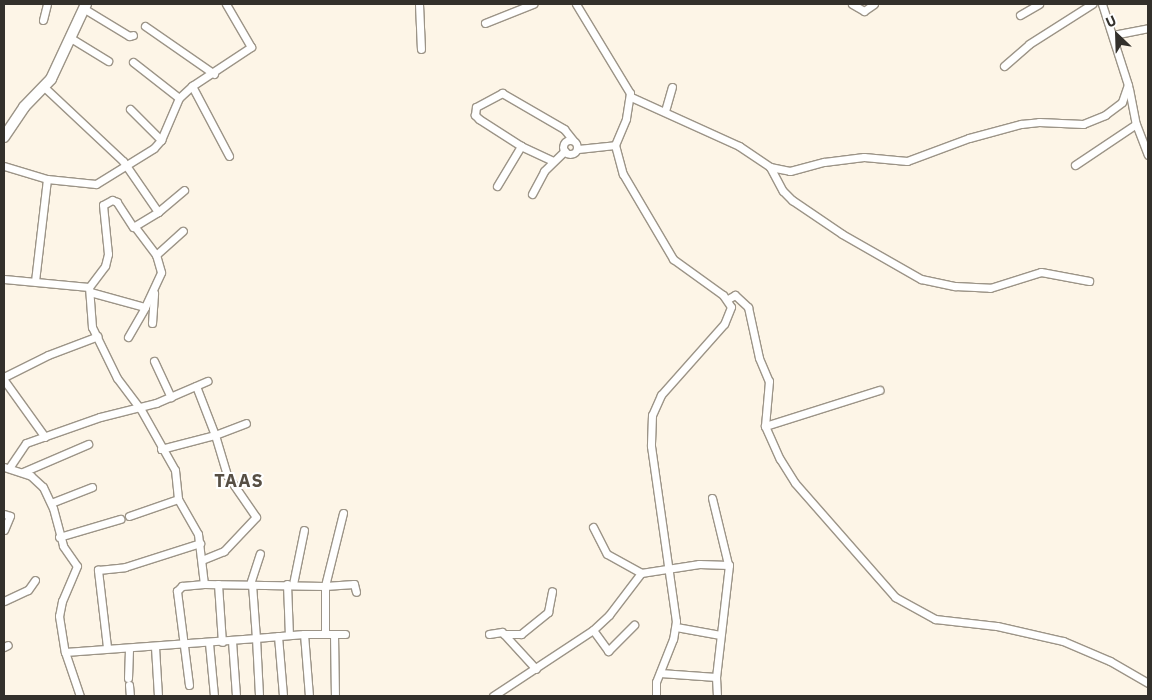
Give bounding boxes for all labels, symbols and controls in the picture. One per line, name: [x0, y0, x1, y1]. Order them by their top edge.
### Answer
north arrow: [1092, 10, 1142, 60]
text: U: [1103, 11, 1119, 31]
district label: TAAS: [214, 470, 264, 492]

